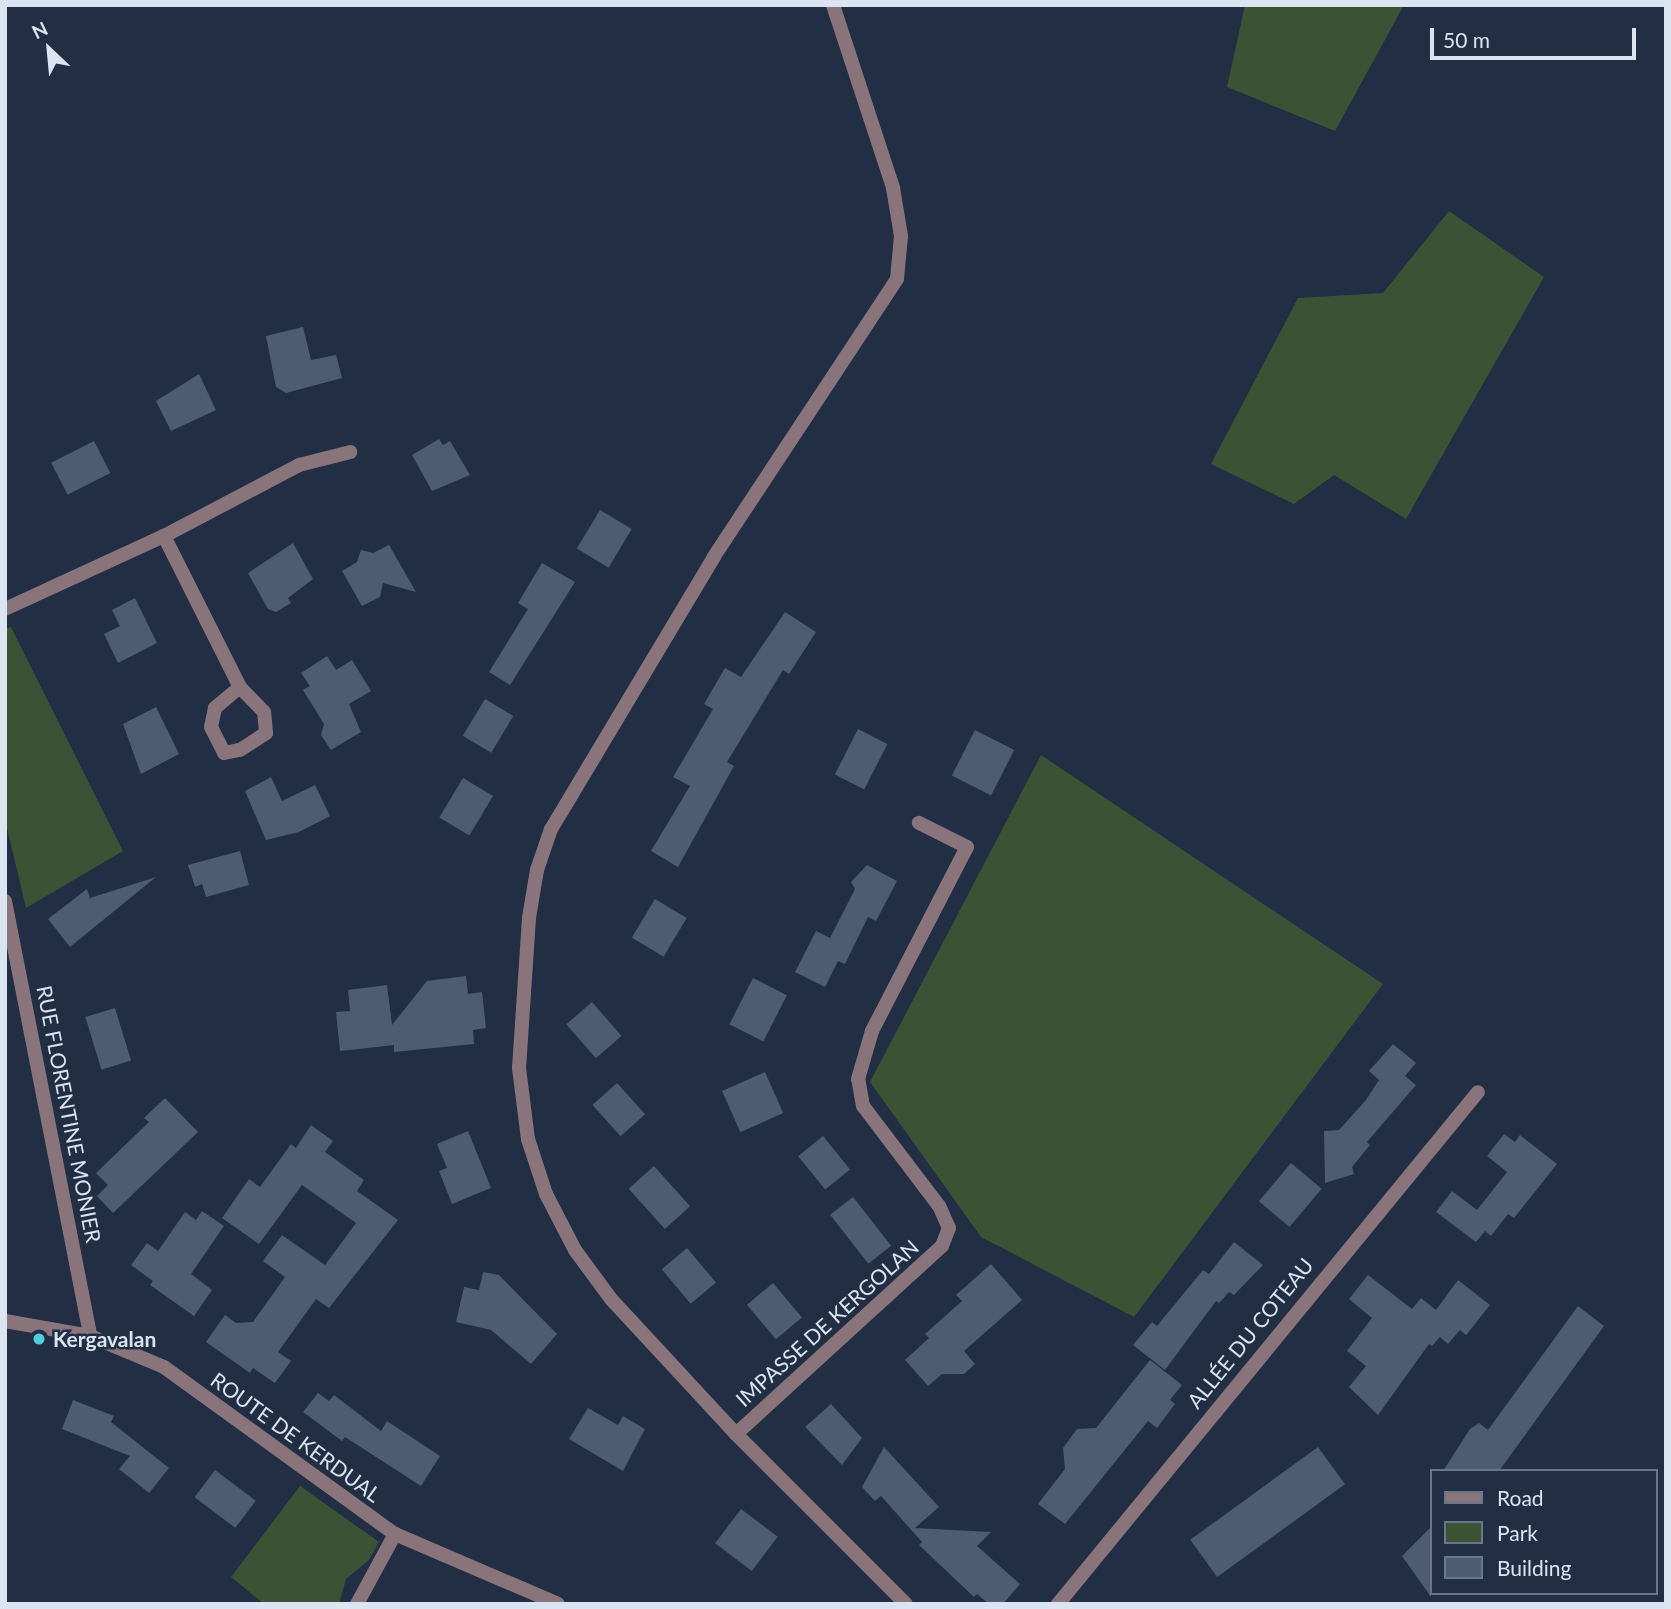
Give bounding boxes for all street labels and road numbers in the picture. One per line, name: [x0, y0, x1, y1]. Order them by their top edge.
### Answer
street label: RUE FLORENTINE MONIER: [32, 983, 106, 1245]
street label: IMPASSE DE KERGOLAN: [730, 1234, 924, 1412]
street label: ALLÉE DU COTEAU: [1182, 1253, 1318, 1413]
street label: ROUTE DE KERDUAL: [206, 1367, 386, 1507]

